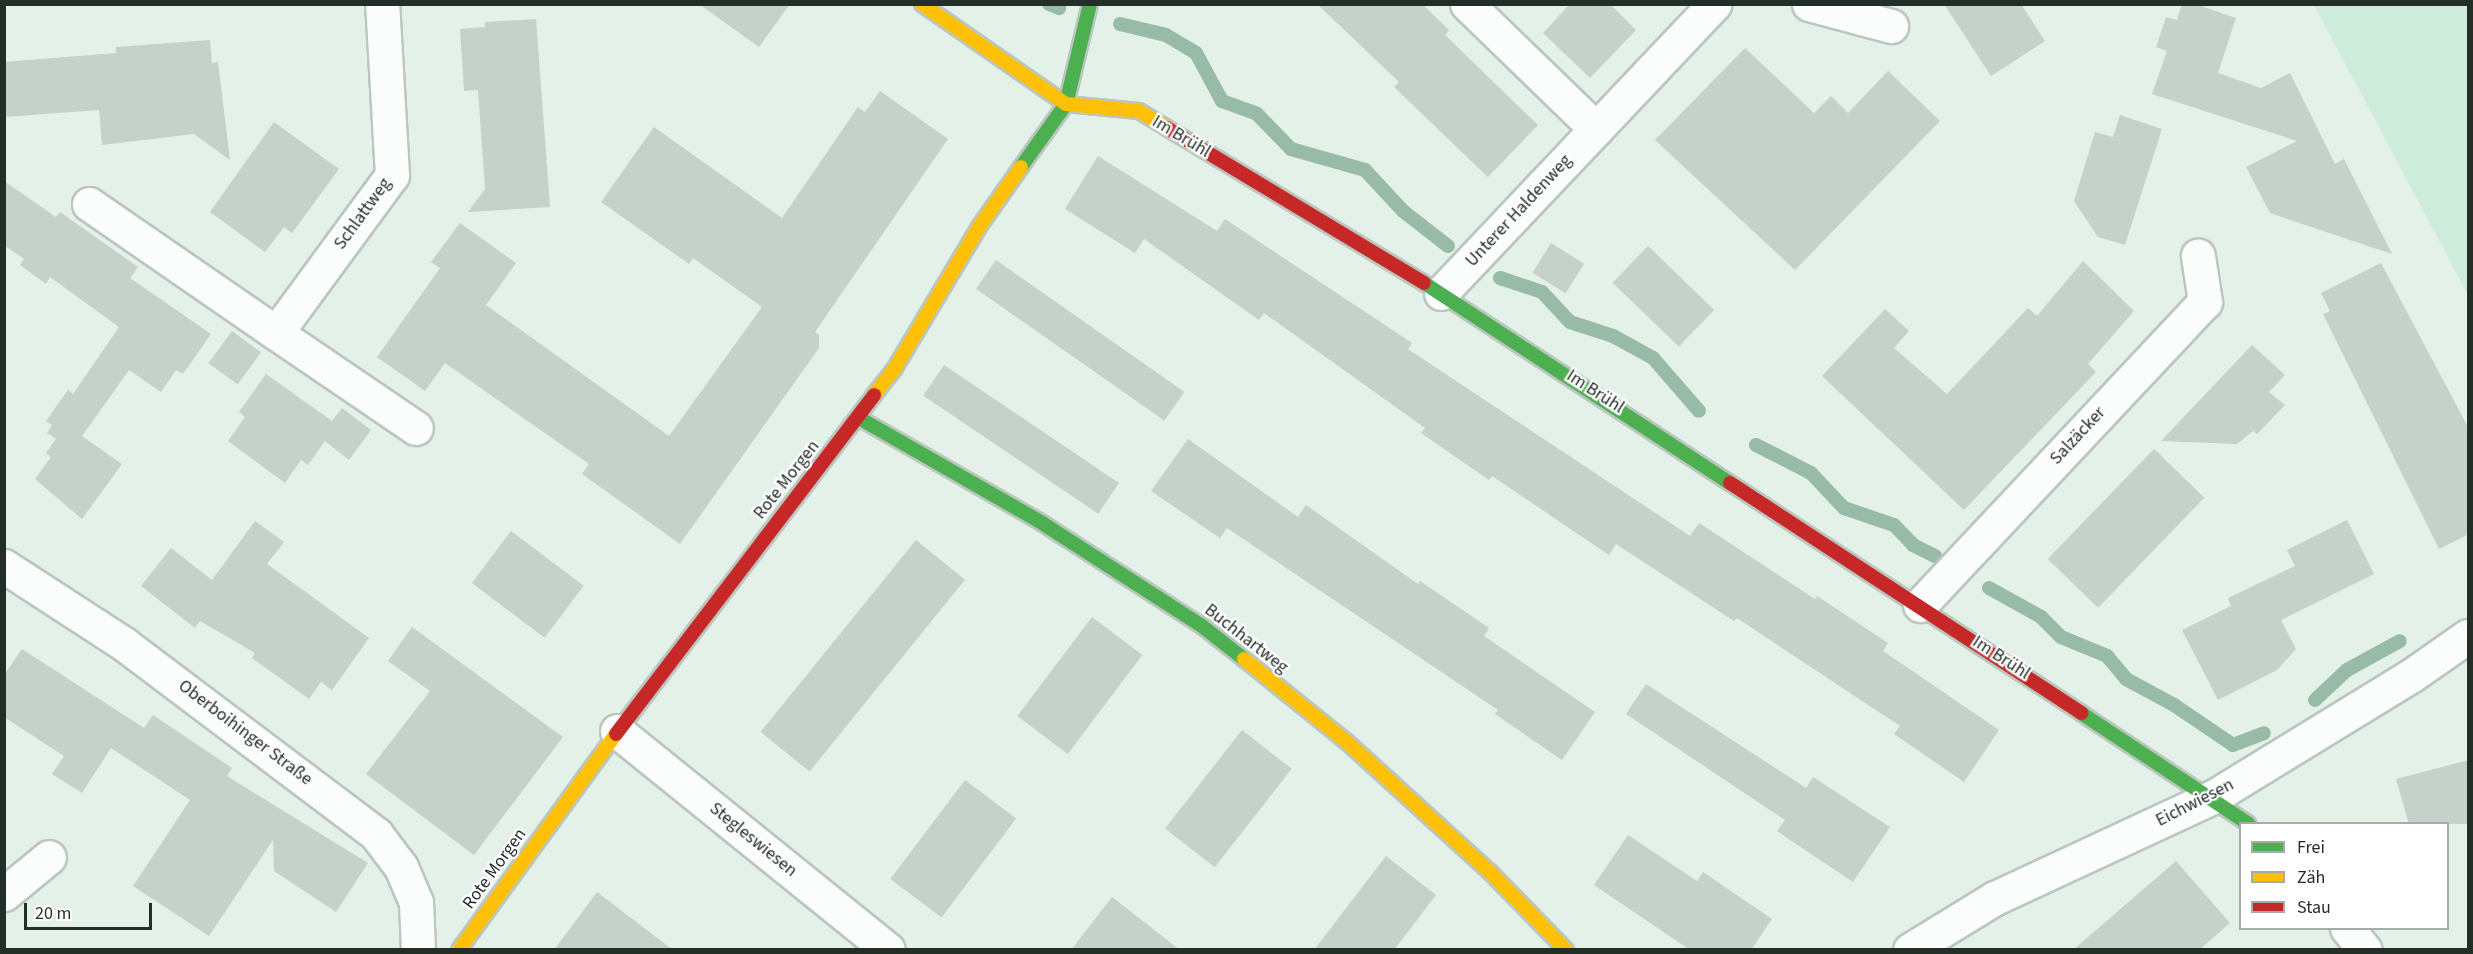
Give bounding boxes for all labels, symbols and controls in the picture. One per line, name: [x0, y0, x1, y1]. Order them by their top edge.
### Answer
street label: Im Brühl: [1148, 111, 1214, 163]
street label: Unterer Haldenweg: [1461, 150, 1577, 272]
street label: Schlattweg: [330, 174, 396, 254]
street label: Im Brühl: [1562, 365, 1628, 419]
street label: Salzäcker: [2046, 402, 2110, 470]
street label: Rote Morgen: [749, 436, 825, 524]
street label: Buchhartweg: [1200, 600, 1292, 678]
street label: Im Brühl: [1968, 631, 2034, 685]
street label: Oberboihinger Straße: [174, 676, 316, 790]
street label: Eichwiesen: [2152, 774, 2238, 832]
street label: Stegleswiesen: [705, 798, 801, 882]
legend: [2239, 822, 2449, 930]
street label: Rote Morgen: [459, 824, 531, 914]
text: Frei: [2297, 835, 2325, 860]
text: Zäh: [2297, 865, 2325, 890]
scale bar: [27, 891, 154, 929]
text: Stau: [2297, 895, 2331, 920]
text: 20 m: [35, 901, 71, 926]

